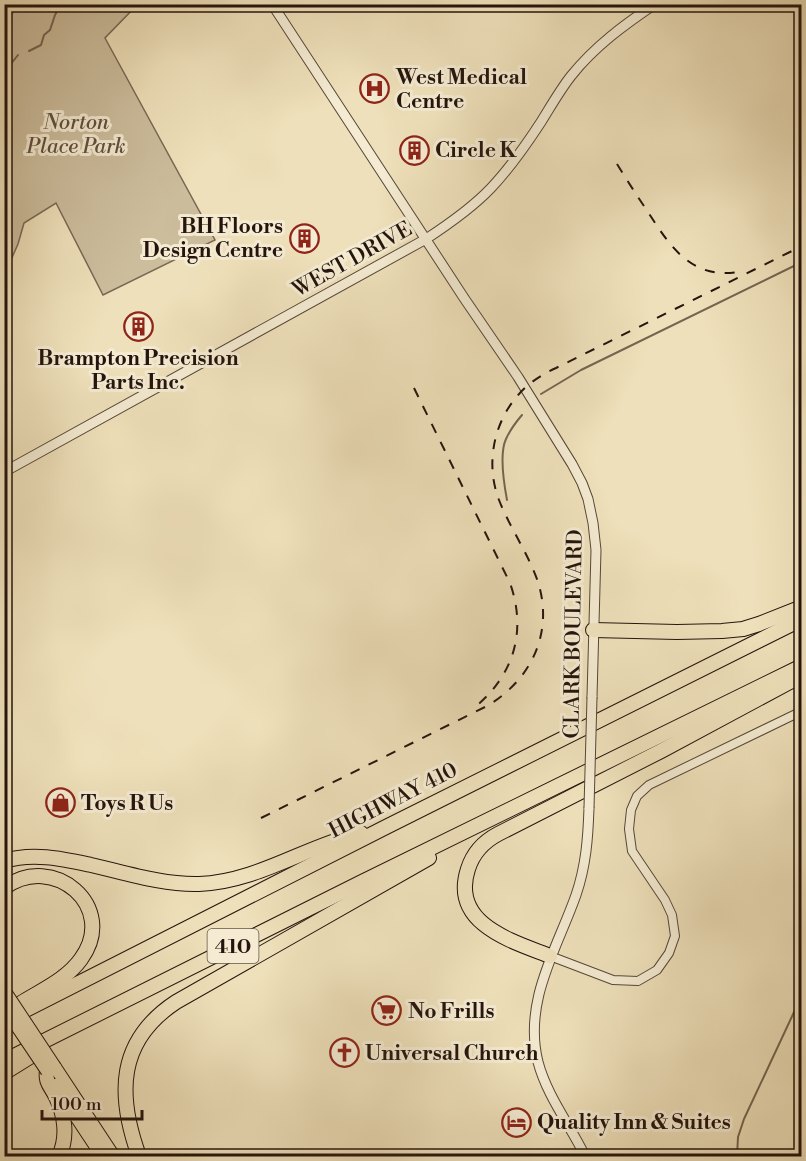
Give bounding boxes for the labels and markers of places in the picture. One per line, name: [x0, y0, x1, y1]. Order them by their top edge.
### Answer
place label: West Medical Centre: [395, 65, 527, 115]
hospital icon: West Medical Centre: [359, 73, 391, 105]
building icon: Circle K: [398, 134, 430, 166]
place label: Circle K: [435, 138, 517, 164]
place label: BH Floors Design Centre: [143, 214, 283, 264]
building icon: BH Floors Design Centre: [288, 222, 320, 254]
building icon: Brampton Precision Parts Inc.: [122, 311, 154, 343]
place label: Brampton Precision Parts Inc.: [37, 346, 239, 396]
shop icon: Toys R Us: [44, 787, 76, 819]
place label: Toys R Us: [81, 791, 173, 817]
supermarket icon: No Frills: [371, 995, 403, 1027]
place label: No Frills: [408, 999, 494, 1025]
church icon: Universal Church: [328, 1037, 360, 1069]
place label: Universal Church: [365, 1041, 538, 1067]
hotel icon: Quality Inn & Suites: [500, 1106, 532, 1138]
place label: Quality Inn & Suites: [537, 1110, 731, 1136]

